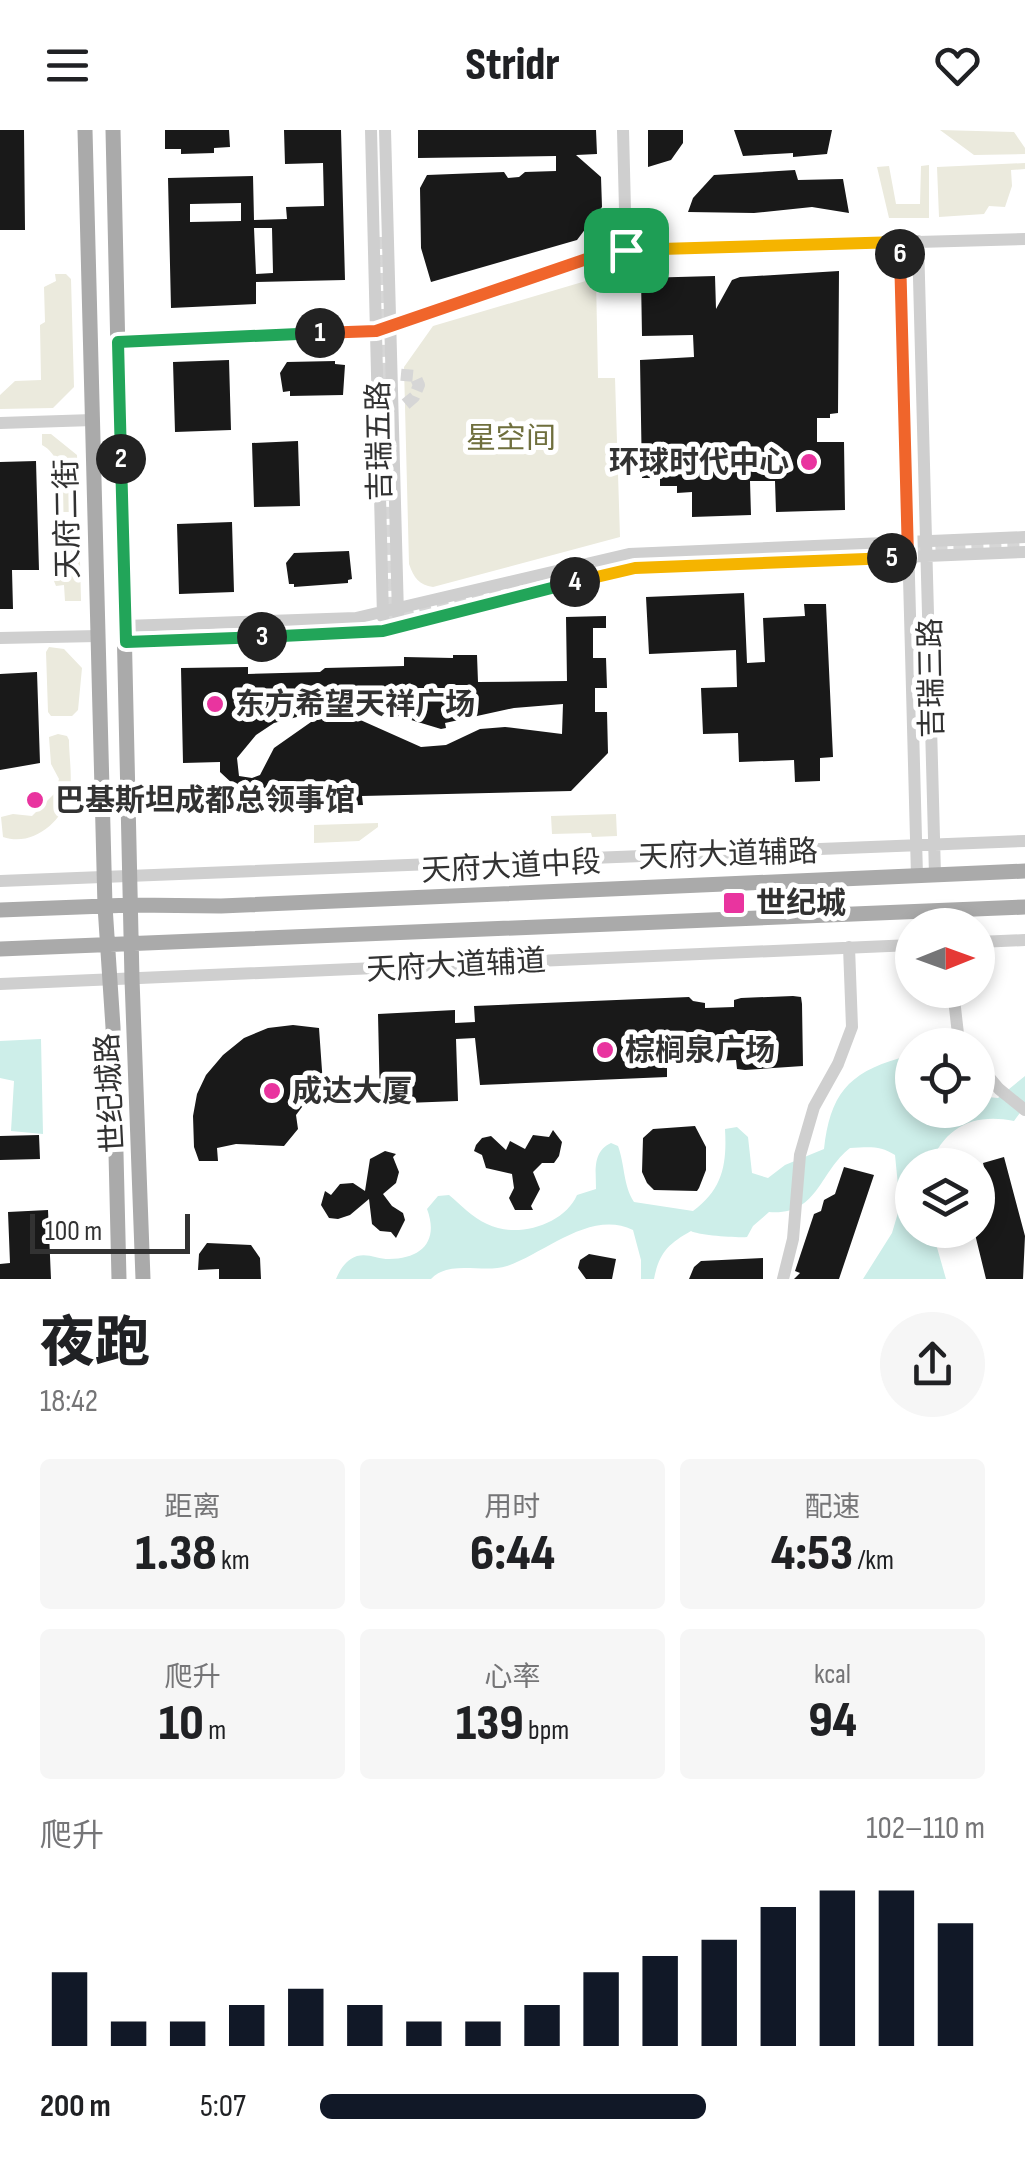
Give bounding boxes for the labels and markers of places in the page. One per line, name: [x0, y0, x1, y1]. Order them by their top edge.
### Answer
pin: [584, 208, 669, 293]
pin: 6: [875, 229, 925, 279]
pin: 1: [295, 308, 345, 358]
pin: 2: [96, 434, 146, 484]
place label: 环球时代中心: [609, 445, 789, 481]
marker: 环球时代中心: [798, 451, 820, 473]
pin: 5: [867, 533, 917, 583]
pin: 4: [550, 557, 600, 607]
pin: 3: [237, 612, 287, 662]
place label: 东方希望天祥广场: [235, 687, 475, 723]
marker: 东方希望天祥广场: [204, 693, 226, 715]
place label: 巴基斯坦成都总领事馆: [55, 783, 355, 819]
marker: 巴基斯坦成都总领事馆: [24, 789, 46, 811]
place label: 世纪城: [756, 886, 846, 922]
marker: 世纪城: [721, 890, 747, 916]
place label: 棕榈泉广场: [625, 1033, 775, 1069]
marker: 棕榈泉广场: [594, 1039, 616, 1061]
place label: 成达大厦: [292, 1074, 412, 1110]
marker: 成达大厦: [261, 1080, 283, 1102]

